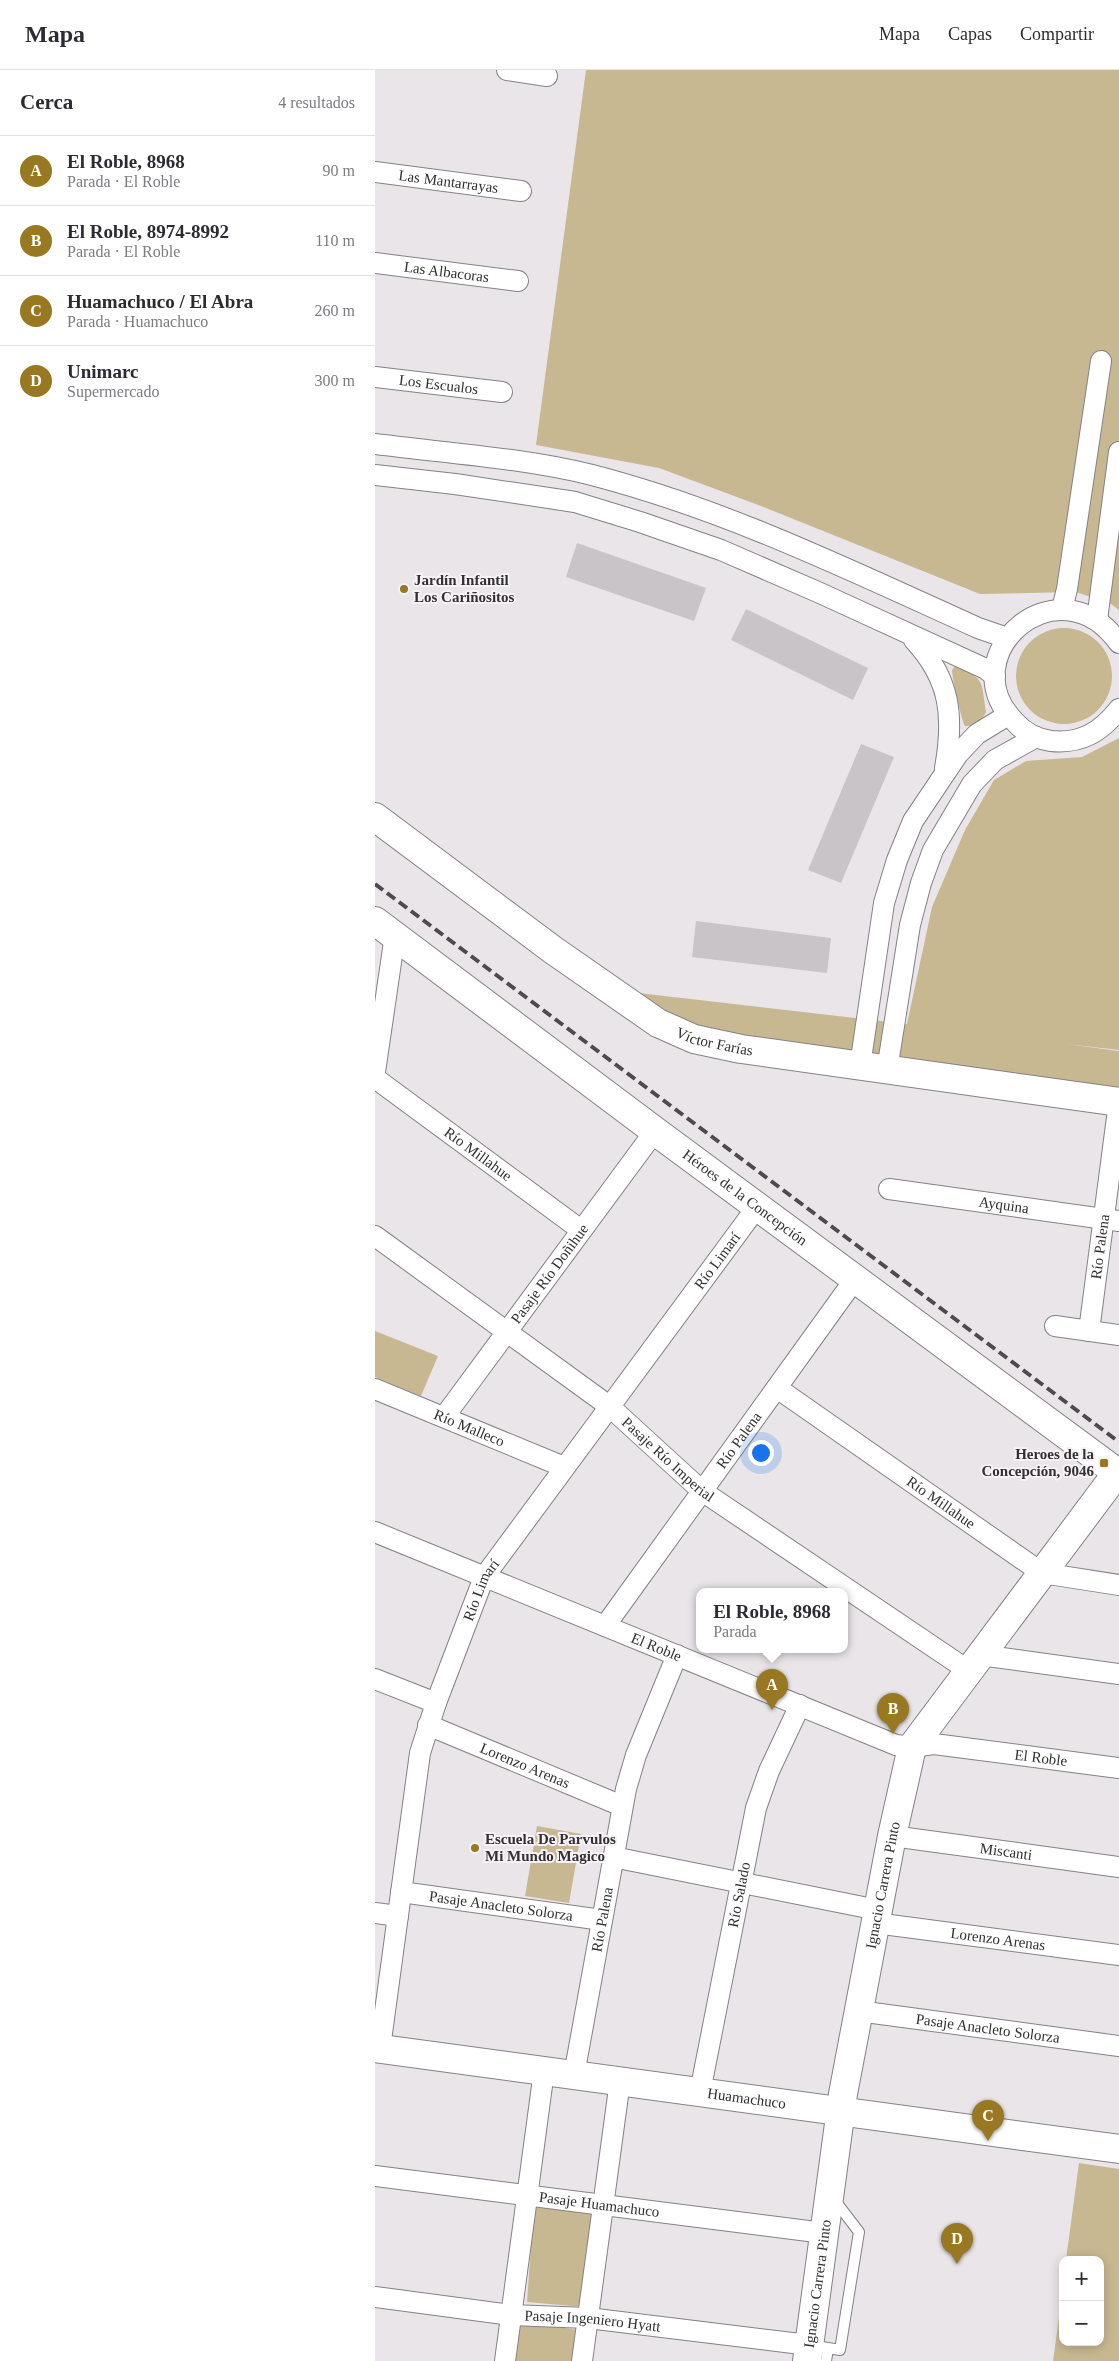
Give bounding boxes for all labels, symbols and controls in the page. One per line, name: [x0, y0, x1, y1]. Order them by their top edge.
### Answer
text: Mapa: [25, 21, 85, 47]
text: Mapa: [879, 24, 920, 44]
text: Capas: [948, 24, 992, 44]
text: Compartir: [1020, 24, 1094, 44]
text: Cerca: [20, 90, 73, 114]
text: 4 resultados: [278, 94, 355, 111]
text: El Roble, 8968: [67, 151, 185, 172]
text: A: [30, 162, 42, 179]
text: 90 m: [323, 162, 355, 179]
street label: Las Mantarrayas: [398, 167, 499, 196]
text: Parada · El Roble: [67, 173, 180, 190]
text: El Roble, 8974-8992: [67, 221, 229, 242]
text: B: [31, 232, 41, 249]
text: 110 m: [315, 232, 355, 249]
text: Parada · El Roble: [67, 243, 180, 260]
street label: Las Albacoras: [403, 259, 490, 285]
text: Huamachuco / El Abra: [67, 291, 253, 312]
text: C: [30, 302, 42, 319]
text: 260 m: [315, 302, 355, 319]
text: Parada · Huamachuco: [67, 313, 208, 330]
text: Unimarc: [67, 361, 138, 382]
text: D: [30, 372, 42, 389]
text: 300 m: [315, 372, 355, 389]
street label: Los Escualos: [398, 372, 479, 397]
text: Supermercado: [67, 383, 159, 400]
place label: Jardín Infantil Los Cariñositos: [414, 572, 515, 605]
marker: Jardín Infantil Los Cariñositos: [398, 583, 410, 595]
street label: Víctor Farías: [673, 1024, 754, 1059]
street label: Río Millahue: [441, 1124, 515, 1184]
street label: Héroes de la Concepción: [680, 1146, 811, 1249]
street label: Ayquina: [978, 1194, 1030, 1216]
street label: Río Palena: [1088, 1213, 1112, 1280]
street label: Pasaje Río Doñihue: [508, 1221, 592, 1326]
street label: Río Limarí: [691, 1229, 743, 1292]
street label: Río Malleco: [432, 1406, 507, 1450]
street label: Río Palena: [713, 1409, 765, 1471]
street label: Pasaje Río Imperial: [619, 1414, 717, 1505]
your location: [748, 1440, 774, 1466]
place label: Heroes de la Concepción, 9046: [982, 1446, 1095, 1479]
marker: Heroes de la Concepción, 9046: [1098, 1457, 1110, 1469]
street label: Río Millahue: [904, 1473, 978, 1532]
street label: Río Limarí: [460, 1556, 502, 1623]
popup: [696, 1588, 848, 1653]
text: El Roble, 8968: [713, 1601, 831, 1622]
text: Parada: [713, 1623, 757, 1640]
street label: El Roble: [629, 1630, 684, 1665]
pin: A: [756, 1669, 788, 1710]
pin: B: [877, 1693, 909, 1734]
street label: Lorenzo Arenas: [478, 1740, 572, 1791]
street label: El Roble: [1014, 1747, 1069, 1769]
street label: Ignacio Carrera Pinto: [863, 1820, 903, 1950]
place label: Escuela De Parvulos Mi Mundo Magico: [485, 1831, 616, 1864]
street label: Miscanti: [979, 1840, 1033, 1863]
marker: Escuela De Parvulos Mi Mundo Magico: [469, 1842, 481, 1854]
street label: Río Salado: [725, 1861, 753, 1929]
street label: Río Palena: [589, 1886, 616, 1953]
street label: Pasaje Anacleto Solorza: [428, 1888, 574, 1924]
street label: Lorenzo Arenas: [950, 1925, 1046, 1953]
street label: Pasaje Anacleto Solorza: [915, 2011, 1061, 2046]
street label: Huamachuco: [706, 2085, 787, 2112]
pin: C: [972, 2100, 1004, 2141]
street label: Pasaje Huamachuco: [538, 2189, 660, 2220]
street label: Ignacio Carrera Pinto: [801, 2219, 834, 2349]
pin: D: [941, 2223, 973, 2264]
map controls: [1059, 2256, 1104, 2346]
button: +: [1059, 2256, 1104, 2301]
button: −: [1059, 2301, 1104, 2346]
street label: Pasaje Ingeniero Hyatt: [524, 2308, 662, 2335]

